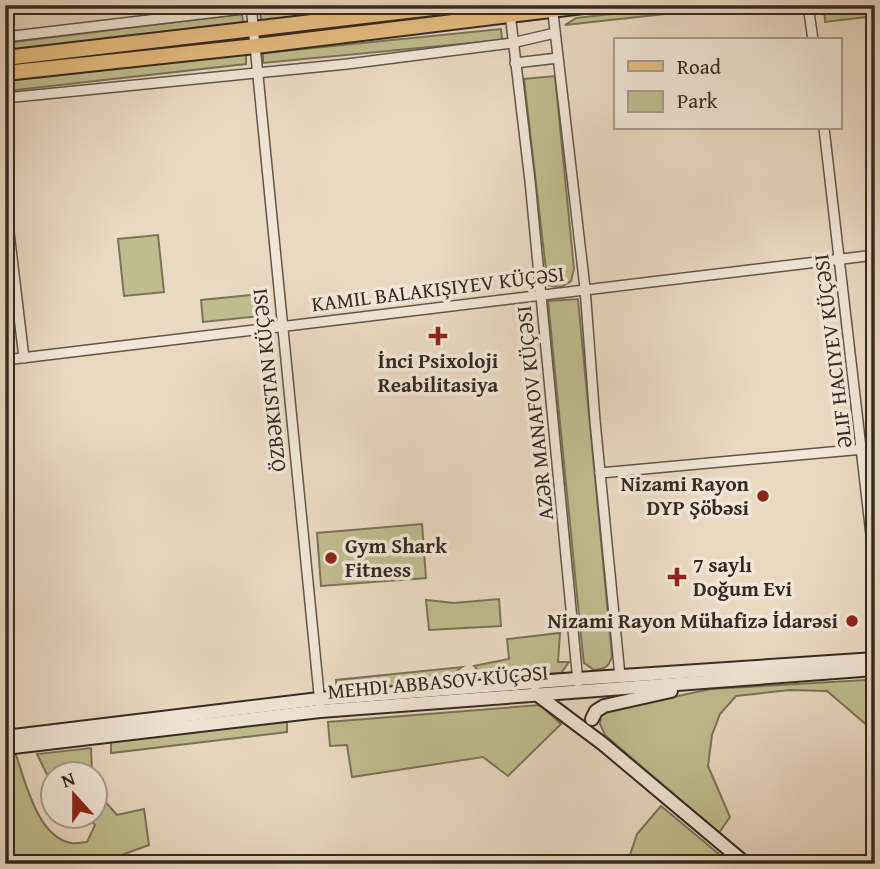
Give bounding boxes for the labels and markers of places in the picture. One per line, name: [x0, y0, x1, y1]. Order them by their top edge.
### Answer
marker: İnci Psixoloji Reabilitasiya: [428, 326, 448, 346]
place label: İnci Psixoloji Reabilitasiya: [378, 345, 499, 400]
place label: Nizami Rayon DYP Şöbəsi: [621, 468, 750, 523]
marker: Nizami Rayon DYP Şöbəsi: [755, 488, 771, 504]
place label: Gym Shark Fitness: [345, 530, 448, 585]
place label: 7 saylı Doğum Evi: [693, 549, 793, 604]
marker: Gym Shark Fitness: [323, 550, 339, 566]
marker: 7 saylı Doğum Evi: [667, 567, 687, 587]
place label: Nizami Rayon Mühafizə İdarəsi: [548, 605, 838, 636]
marker: Nizami Rayon Mühafizə İdarəsi: [844, 613, 860, 629]

